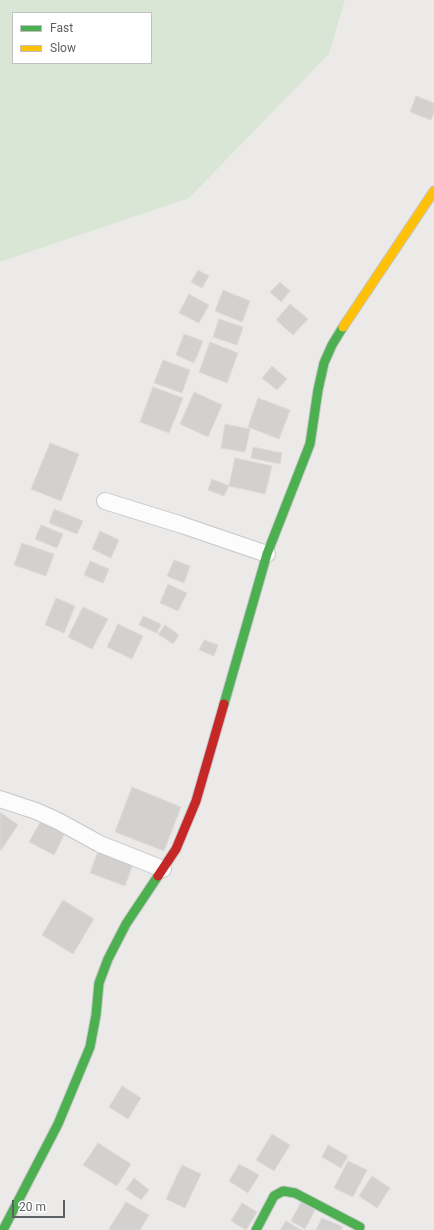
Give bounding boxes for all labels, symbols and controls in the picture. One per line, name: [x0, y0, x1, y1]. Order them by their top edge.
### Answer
legend: [12, 12, 152, 64]
text: Fast: [50, 21, 73, 35]
text: Slow: [50, 41, 76, 55]
scale bar: [14, 1192, 67, 1218]
text: 20 m: [19, 1200, 46, 1214]

